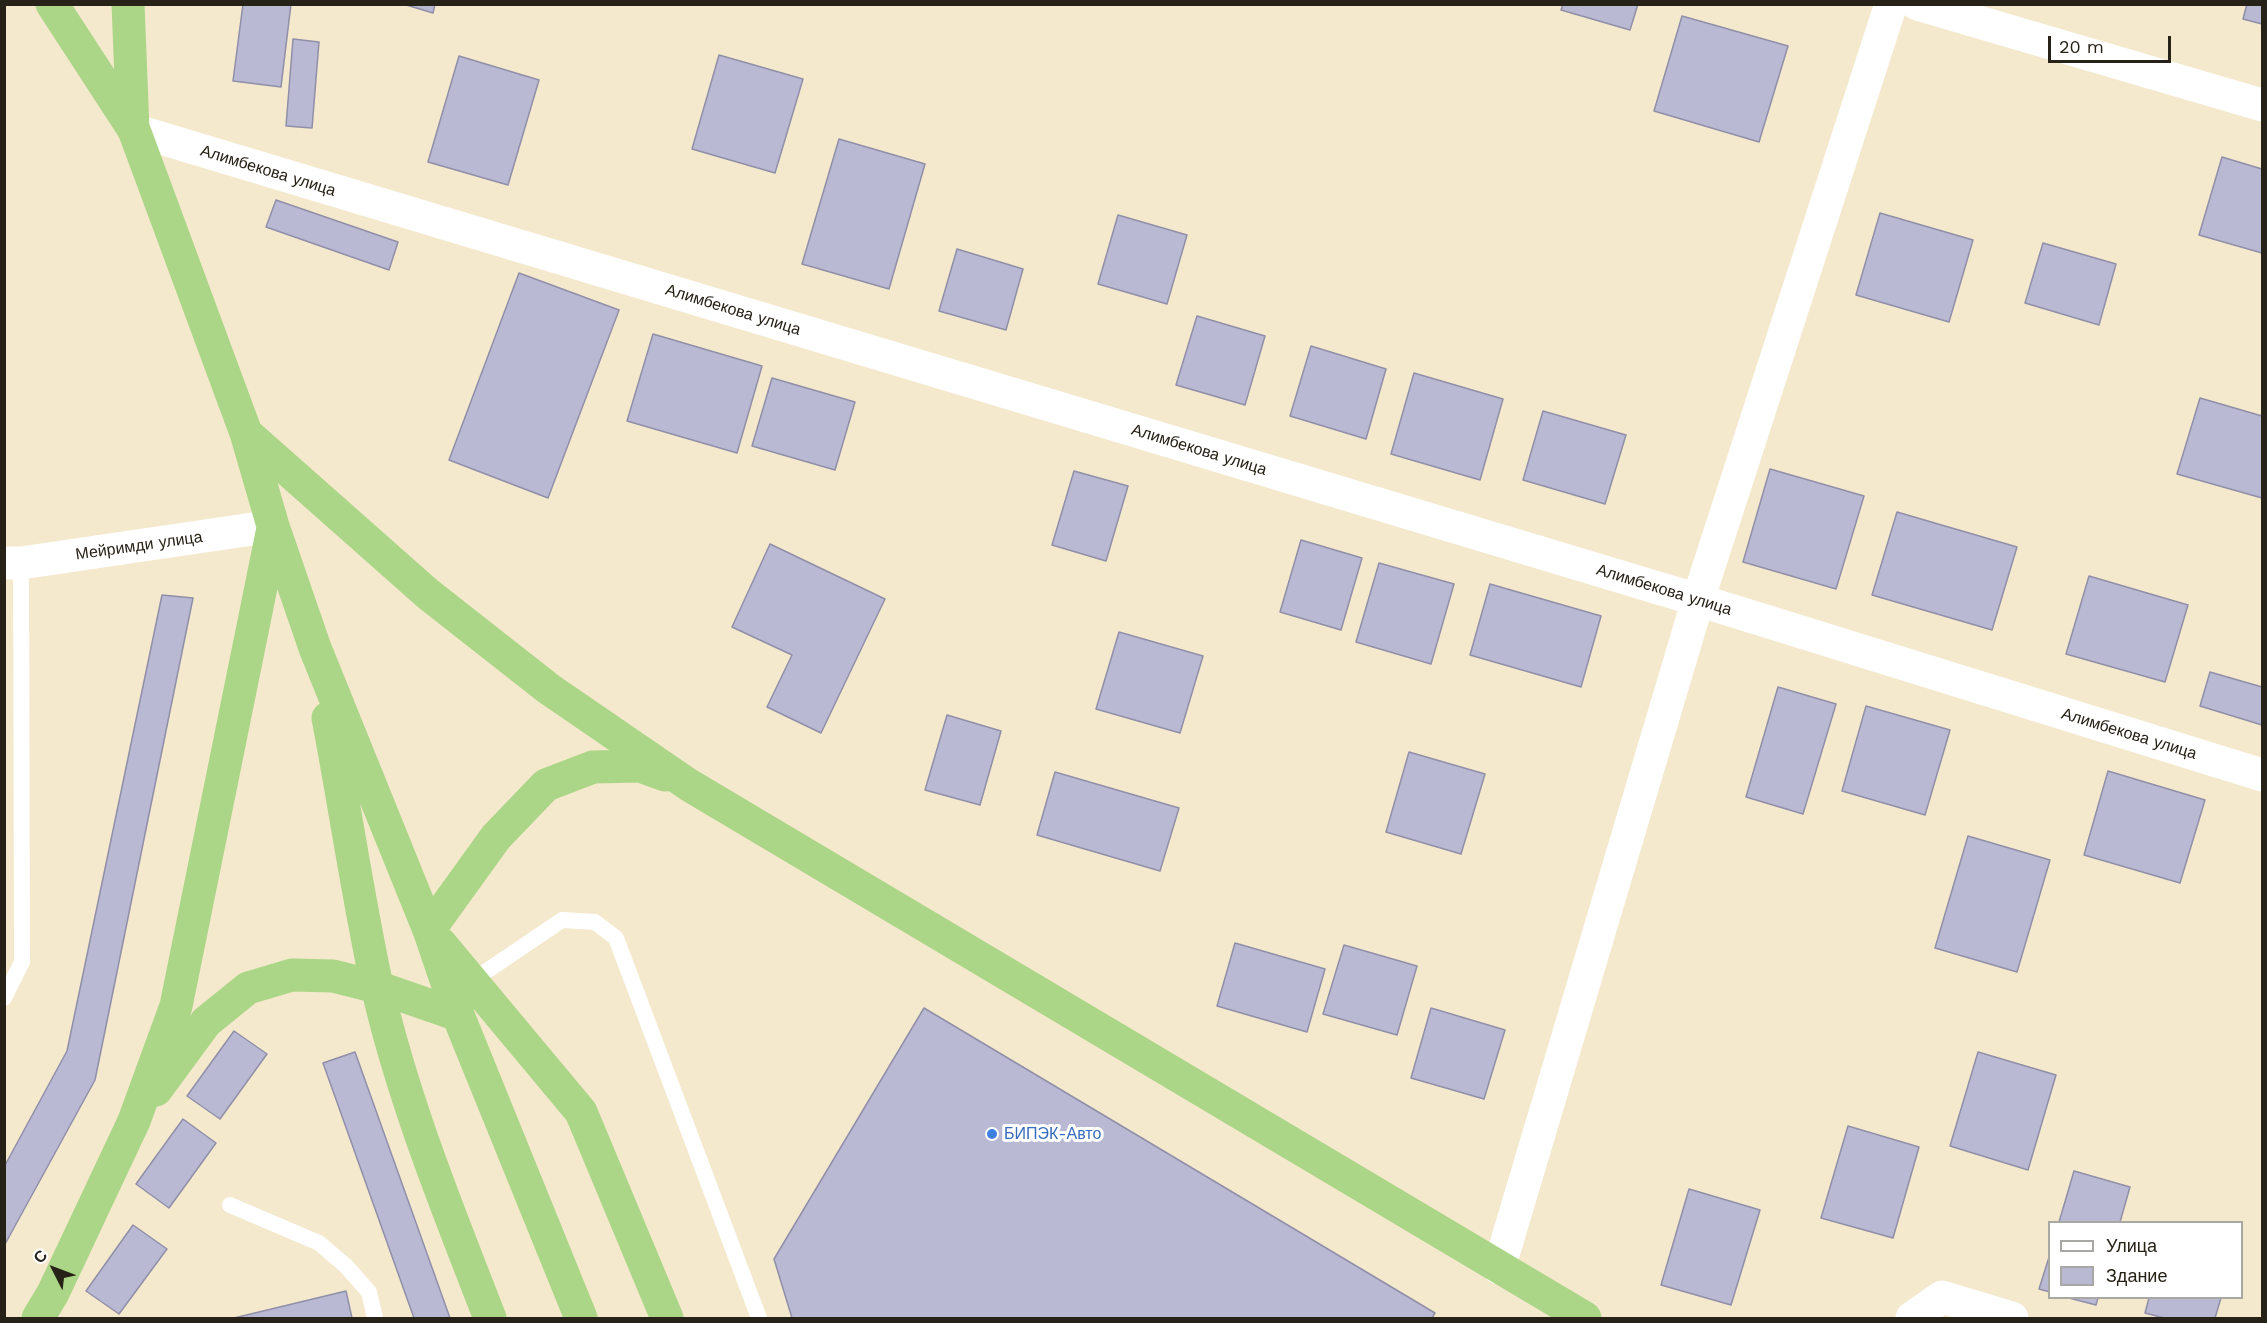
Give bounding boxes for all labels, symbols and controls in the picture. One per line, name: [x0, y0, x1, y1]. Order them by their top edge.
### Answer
scale bar: [2051, 24, 2174, 62]
text: 20 m: [2059, 36, 2104, 57]
street label: Алимбекова улица: [198, 141, 338, 201]
street label: Алимбекова улица: [663, 280, 803, 340]
street label: Алимбекова улица: [1129, 420, 1269, 480]
street label: Мейримди улица: [74, 528, 204, 564]
street label: Алимбекова улица: [1594, 560, 1734, 620]
street label: Алимбекова улица: [2059, 704, 2199, 764]
place label: БИПЭК-Авто: [1004, 1124, 1101, 1144]
marker: БИПЭК-Авто: [985, 1127, 999, 1141]
legend: [2048, 1221, 2243, 1299]
text: Улица: [2106, 1235, 2157, 1256]
north arrow: [24, 1239, 84, 1299]
text: С: [29, 1246, 51, 1267]
text: Здание: [2106, 1265, 2167, 1286]

